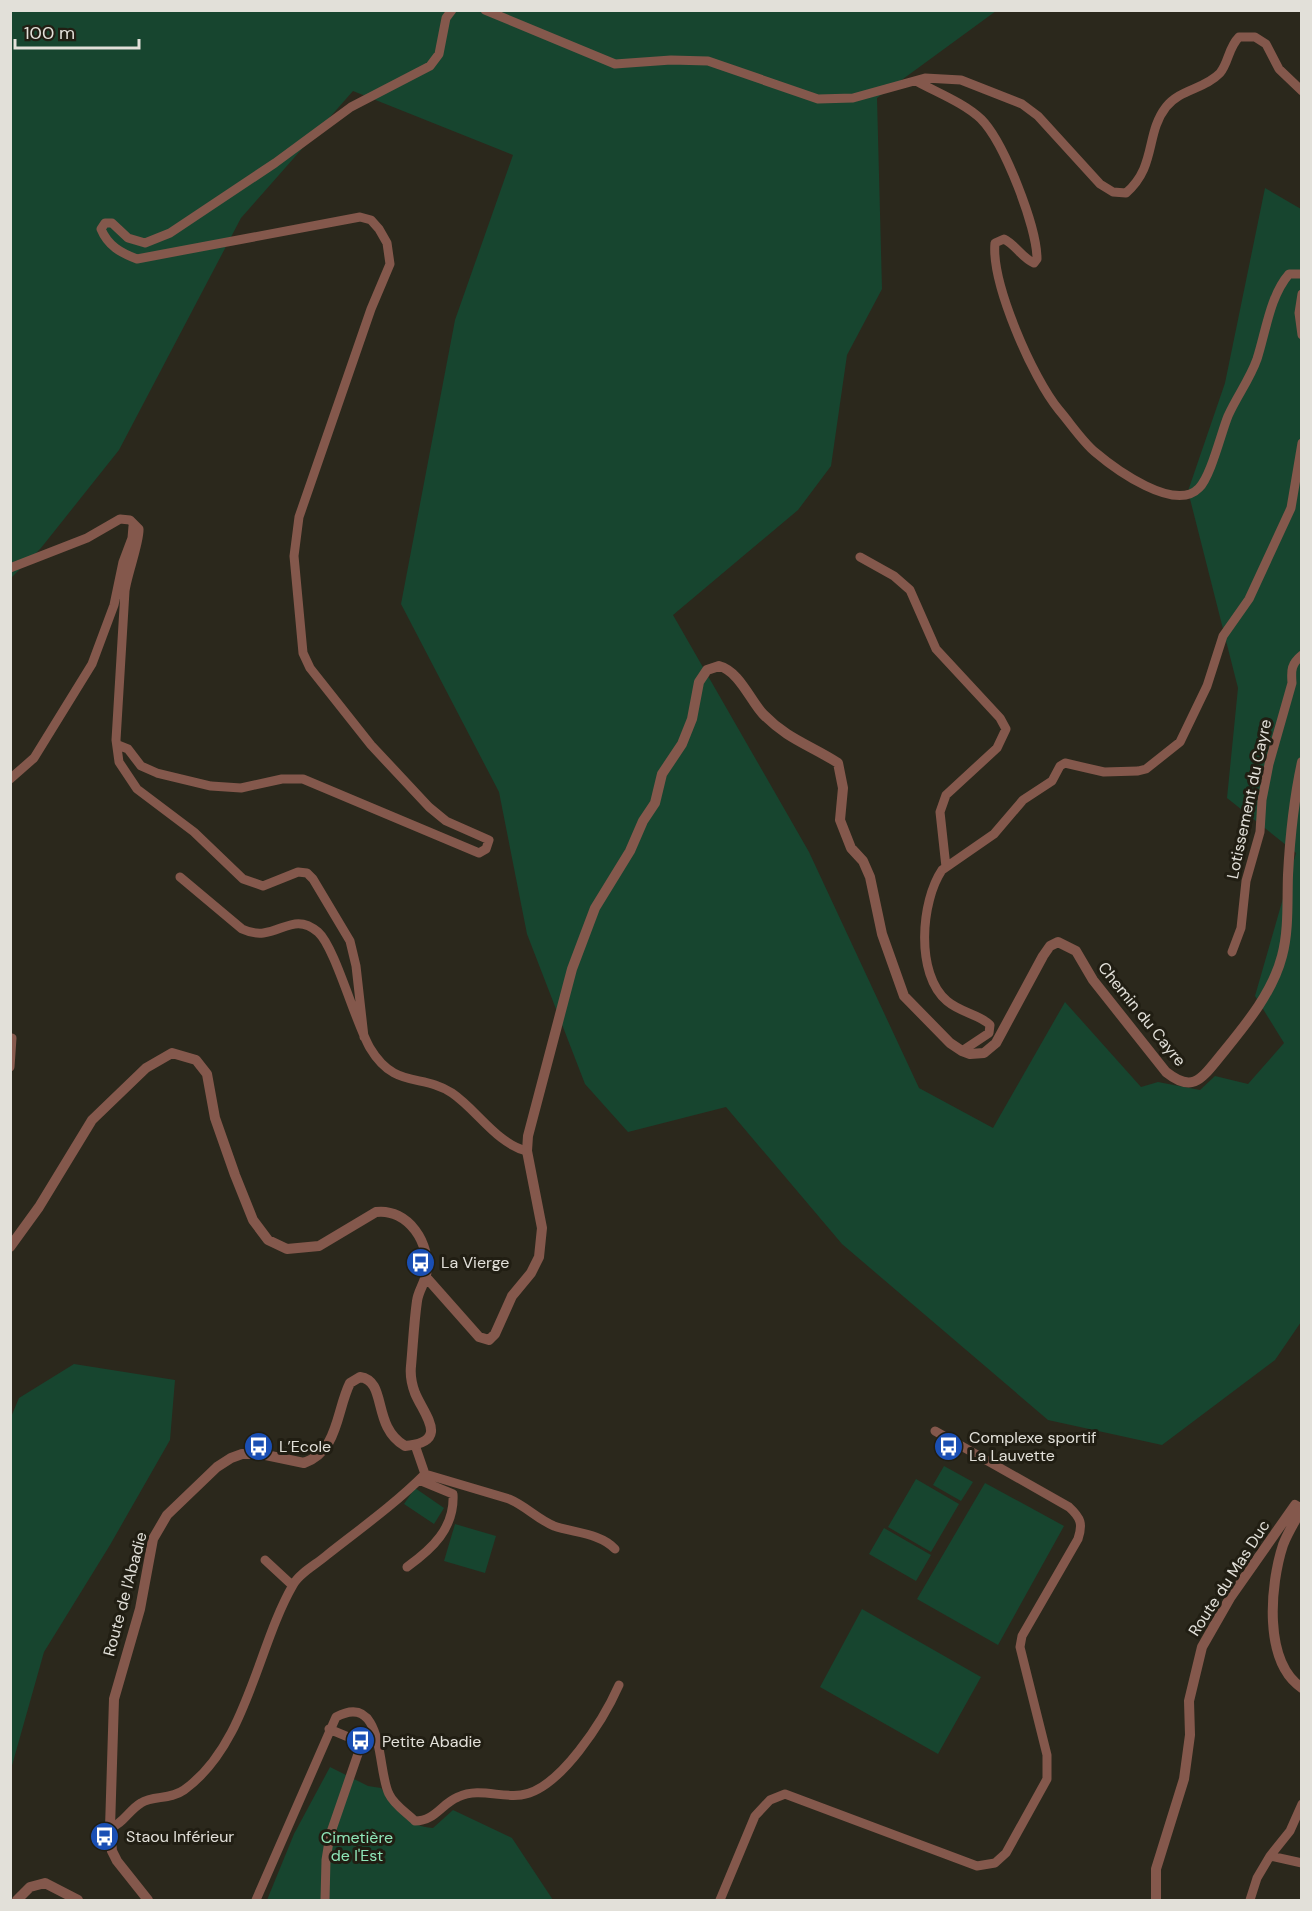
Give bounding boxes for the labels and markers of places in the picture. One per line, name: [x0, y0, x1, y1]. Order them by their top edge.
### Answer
bus stop icon: La Vierge: [404, 1246, 436, 1278]
place label: La Vierge: [441, 1252, 509, 1273]
place label: Complexe sportif La Lauvette: [969, 1427, 1096, 1466]
bus stop icon: L’Ecole: [242, 1430, 274, 1462]
bus stop icon: Complexe sportif La Lauvette: [932, 1430, 964, 1462]
place label: L’Ecole: [279, 1436, 331, 1457]
bus stop icon: Petite Abadie: [345, 1725, 377, 1757]
place label: Petite Abadie: [382, 1731, 481, 1752]
bus stop icon: Staou Inférieur: [89, 1820, 121, 1852]
place label: Staou Inférieur: [126, 1826, 234, 1847]

